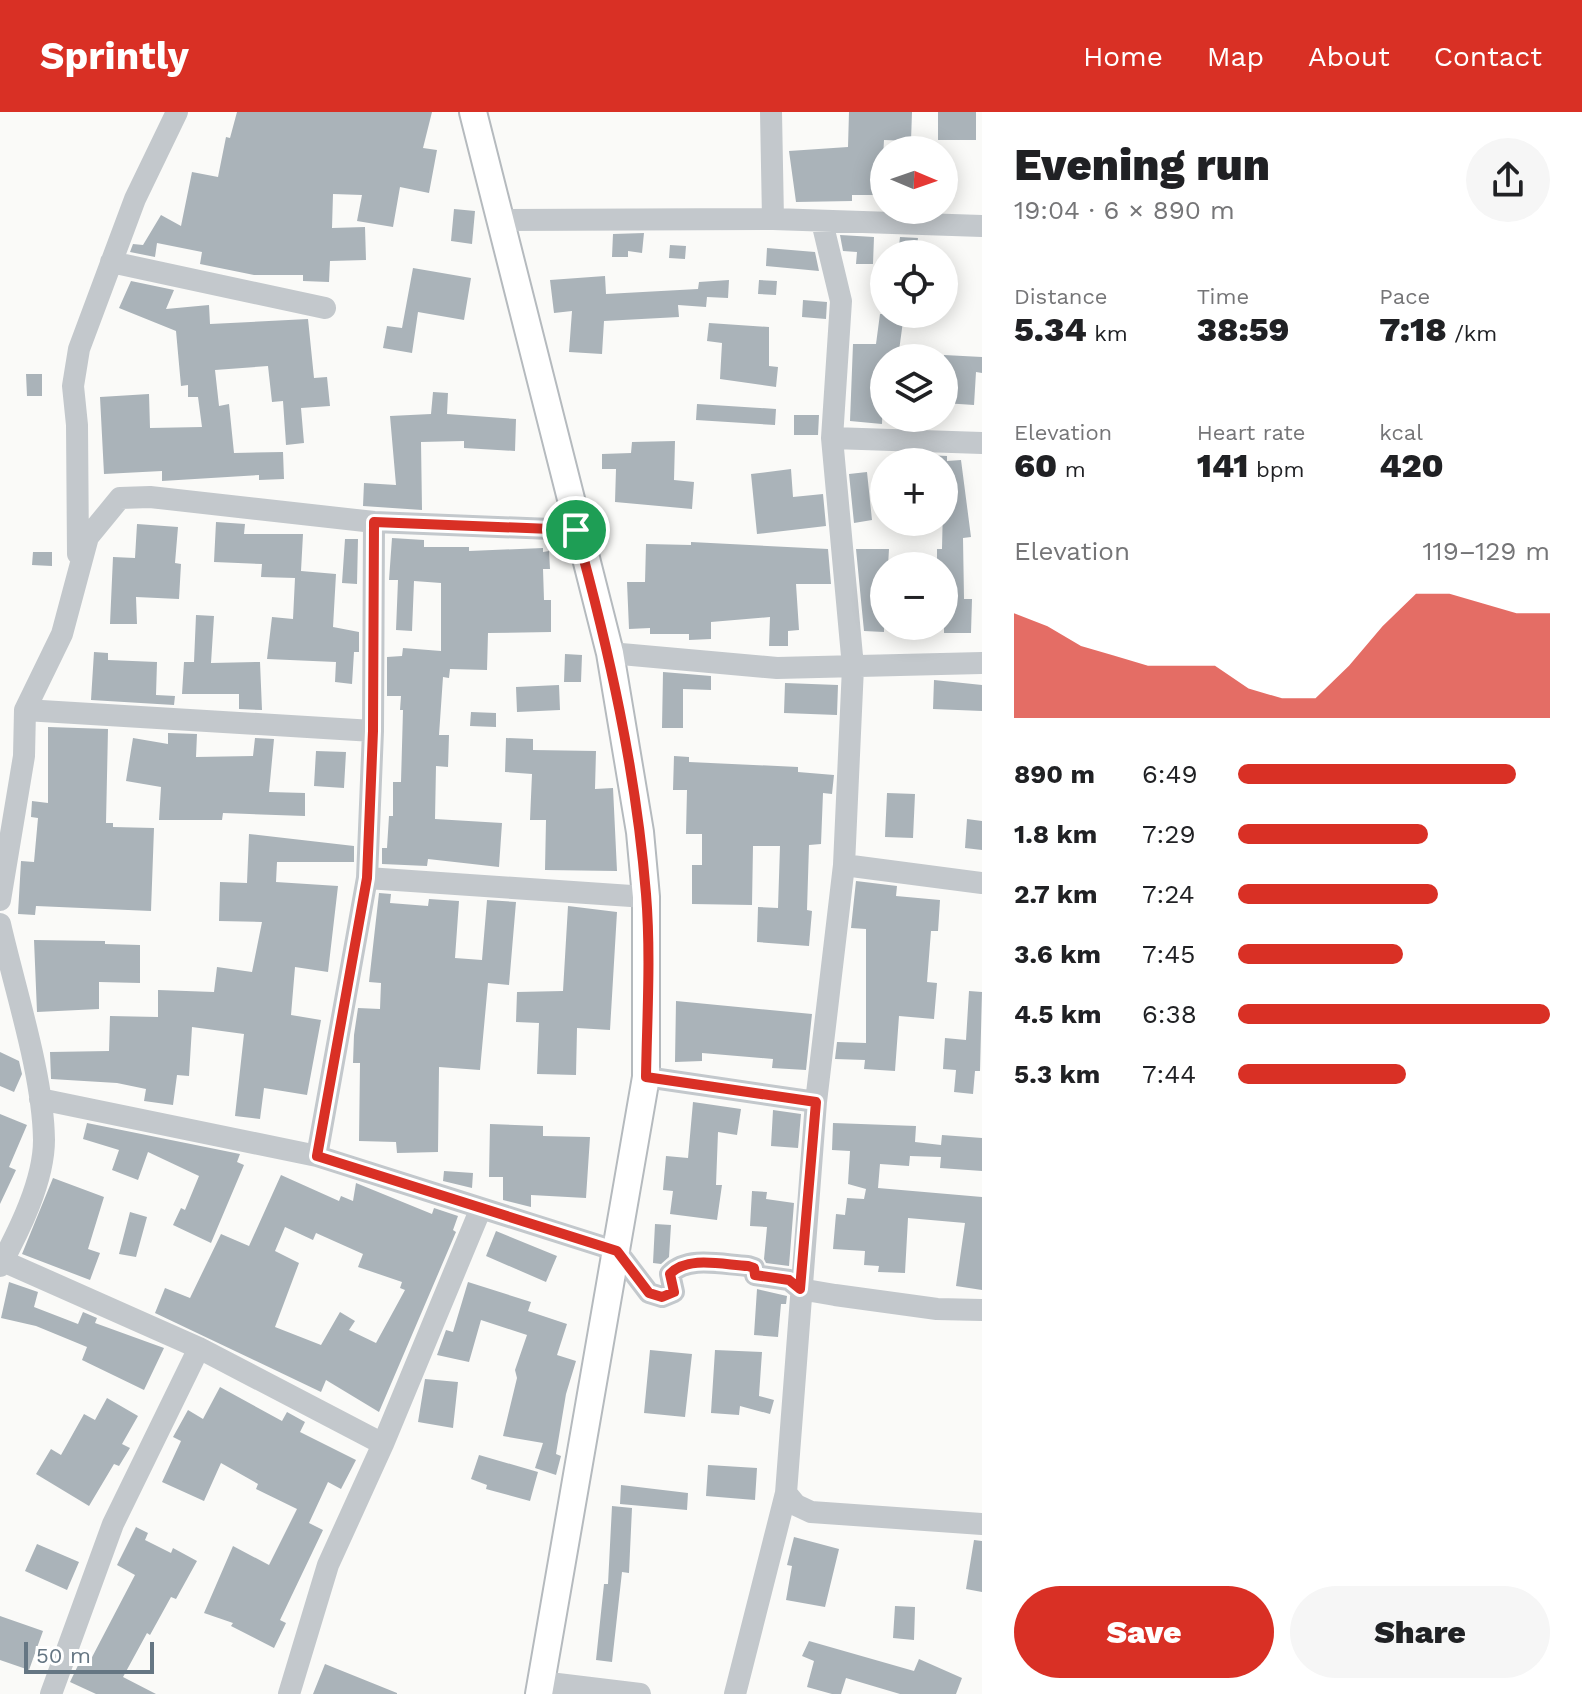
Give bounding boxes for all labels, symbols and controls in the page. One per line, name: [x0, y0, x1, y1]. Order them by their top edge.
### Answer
text: Sprintly: [40, 34, 189, 78]
text: Home: [1083, 40, 1163, 73]
text: Map: [1207, 40, 1264, 73]
text: About: [1308, 40, 1390, 73]
text: Contact: [1434, 40, 1542, 73]
north arrow: [870, 136, 958, 224]
map controls: [870, 136, 958, 640]
button: share: [1466, 138, 1550, 222]
text: Evening run: [1014, 139, 1270, 191]
text: 19:04 · 6 × 890 m: [1014, 195, 1235, 225]
button: locate: [870, 240, 958, 328]
text: Distance: [1014, 284, 1108, 309]
text: Time: [1197, 284, 1249, 309]
text: Pace: [1379, 284, 1430, 309]
text: 5.34: [1014, 309, 1087, 349]
text: 38:59: [1197, 309, 1290, 349]
text: 7:18: [1379, 309, 1447, 349]
text: km: [1087, 321, 1128, 346]
text: /km: [1447, 321, 1497, 346]
button: layers: [870, 344, 958, 432]
text: Elevation: [1014, 420, 1112, 445]
text: Heart rate: [1197, 420, 1305, 445]
text: kcal: [1379, 420, 1423, 445]
text: 60: [1014, 445, 1057, 485]
text: 141: [1197, 445, 1248, 485]
text: 420: [1379, 445, 1444, 485]
button: +: [870, 448, 958, 536]
text: m: [1057, 457, 1086, 482]
text: bpm: [1248, 457, 1305, 482]
pin: [542, 496, 610, 564]
icon: arrive: [554, 508, 598, 552]
text: Elevation: [1014, 536, 1130, 566]
text: 119–129 m: [1422, 536, 1550, 566]
button: −: [870, 552, 958, 640]
text: 890 m: [1014, 759, 1095, 789]
text: 6:49: [1142, 759, 1197, 789]
text: 1.8 km: [1014, 819, 1097, 849]
text: 7:29: [1142, 819, 1195, 849]
text: 2.7 km: [1014, 879, 1097, 909]
text: 7:24: [1142, 879, 1195, 909]
text: 3.6 km: [1014, 939, 1101, 969]
text: 7:45: [1142, 939, 1195, 969]
text: 4.5 km: [1014, 999, 1101, 1029]
text: 6:38: [1142, 999, 1197, 1029]
text: 5.3 km: [1014, 1059, 1100, 1089]
text: 7:44: [1142, 1059, 1196, 1089]
button: Save: [1014, 1586, 1274, 1678]
button: Share: [1290, 1586, 1550, 1678]
scale bar: [24, 1638, 154, 1674]
text: 50 m: [36, 1643, 91, 1668]

